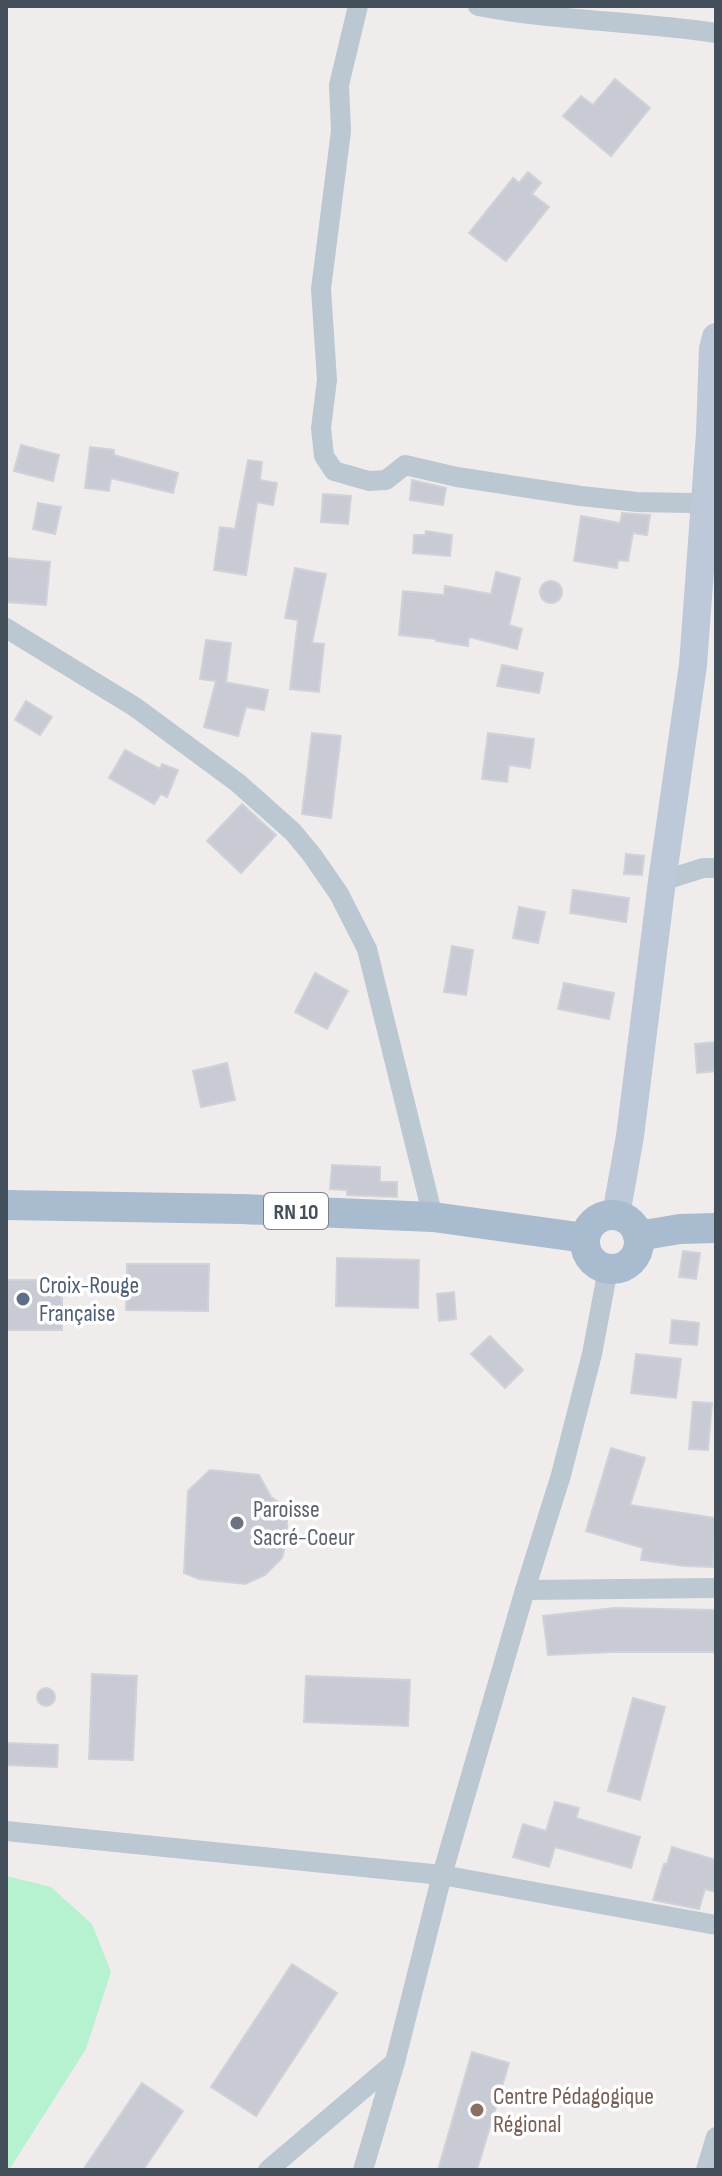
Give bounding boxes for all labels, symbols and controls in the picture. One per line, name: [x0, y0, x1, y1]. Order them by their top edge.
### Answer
road number: RN 10: [264, 1193, 328, 1229]
place label: Croix-Rouge Française: [39, 1271, 139, 1328]
marker: Croix-Rouge Française: [14, 1290, 32, 1308]
place label: Paroisse Sacré-Coeur: [253, 1495, 355, 1552]
marker: Paroisse Sacré-Coeur: [228, 1514, 246, 1532]
place label: Centre Pédagogique Régional: [493, 2082, 654, 2139]
marker: Centre Pédagogique Régional: [468, 2101, 486, 2119]

